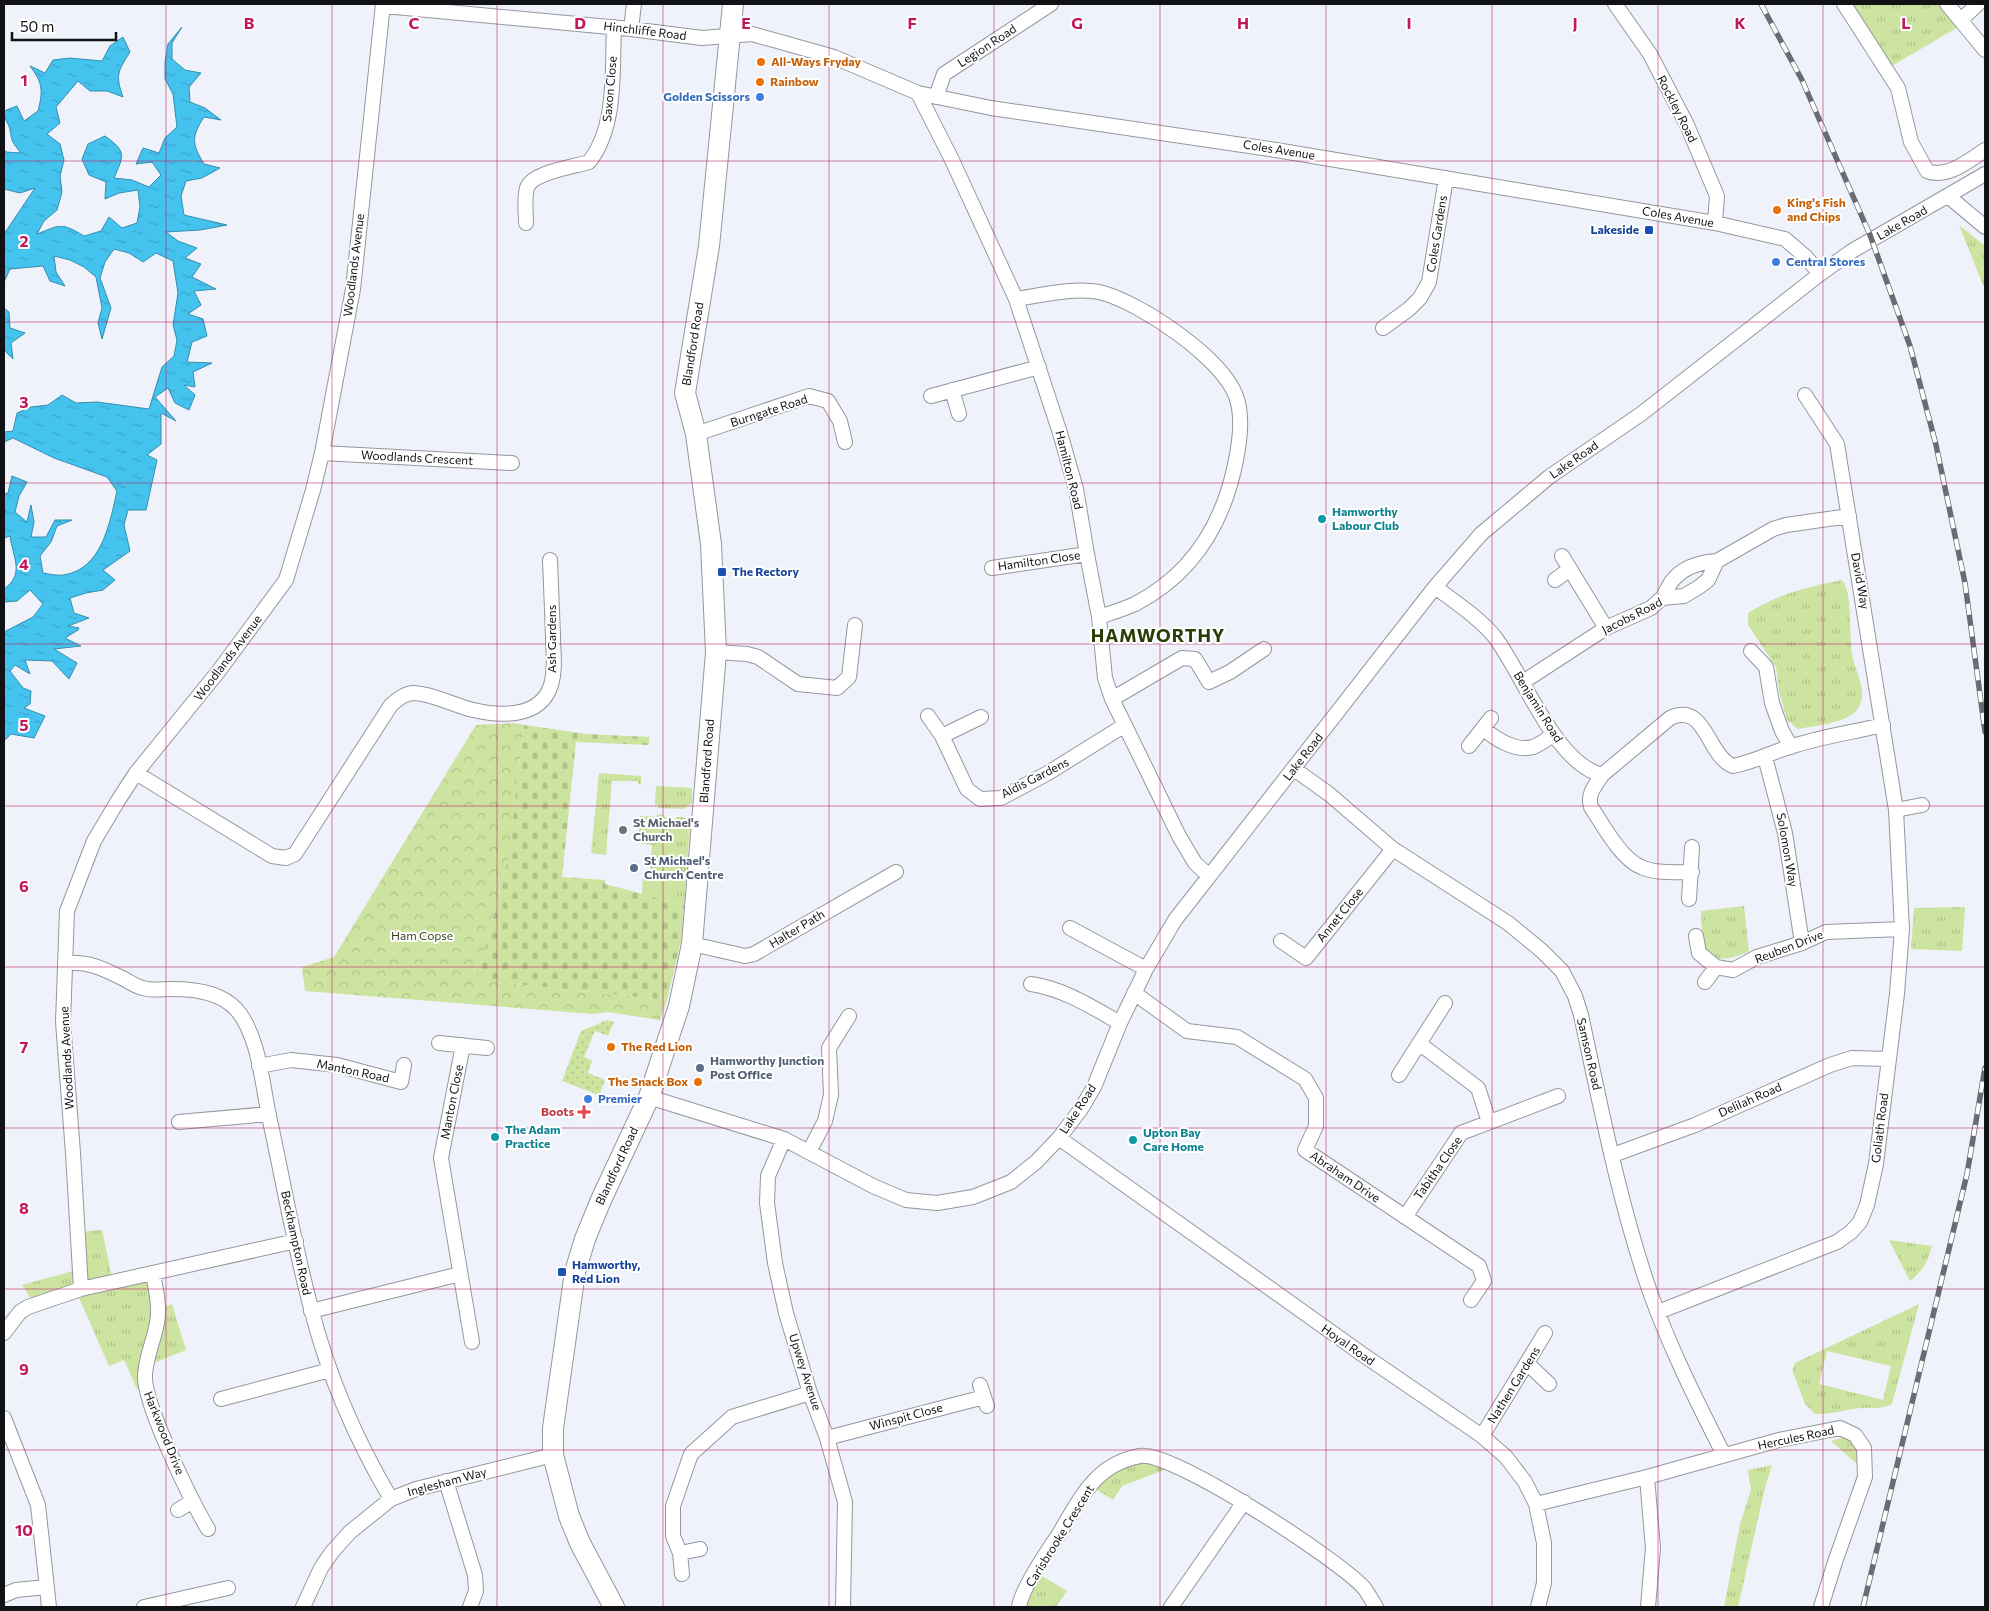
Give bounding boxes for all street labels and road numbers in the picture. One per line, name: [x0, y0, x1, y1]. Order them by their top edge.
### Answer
street label: Hinchliffe Road: [603, 18, 687, 42]
street label: Legion Road: [954, 21, 1018, 69]
street label: Saxon Close: [599, 55, 619, 122]
street label: Rockley Road: [1655, 73, 1701, 144]
street label: Coles Avenue: [1242, 136, 1316, 162]
street label: Coles Gardens: [1423, 194, 1449, 273]
street label: Lake Road: [1874, 202, 1929, 242]
street label: Coles Avenue: [1641, 203, 1715, 229]
street label: Woodlands Avenue: [340, 213, 366, 317]
street label: Blandford Road: [679, 301, 706, 387]
street label: Burngate Road: [728, 391, 809, 429]
street label: Hamilton Road: [1053, 429, 1087, 511]
street label: Lake Road: [1546, 437, 1600, 481]
street label: Woodlands Crescent: [361, 447, 474, 467]
street label: Hamilton Close: [997, 547, 1081, 573]
street label: David Way: [1849, 551, 1873, 610]
street label: Jacobs Road: [1599, 594, 1664, 637]
street label: Ash Gardens: [544, 605, 558, 673]
street label: Woodlands Avenue: [190, 612, 264, 703]
street label: Benjamin Road: [1511, 668, 1566, 745]
street label: Blandford Road: [696, 718, 716, 803]
street label: Lake Road: [1279, 730, 1325, 783]
street label: Aldis Gardens: [998, 754, 1071, 800]
street label: Solomon Way: [1775, 812, 1801, 888]
street label: Annet Close: [1313, 884, 1365, 944]
street label: Halter Path: [766, 906, 827, 950]
street label: Reuben Drive: [1752, 927, 1825, 966]
street label: Woodlands Avenue: [56, 1006, 76, 1110]
street label: Samson Road: [1575, 1016, 1605, 1091]
street label: Manton Road: [316, 1056, 391, 1085]
street label: Manton Close: [437, 1063, 465, 1140]
street label: Delilah Road: [1716, 1079, 1783, 1119]
street label: Lake Road: [1056, 1081, 1098, 1136]
street label: Goliath Road: [1868, 1092, 1890, 1164]
street label: Blandford Road: [592, 1124, 640, 1207]
street label: Tabitha Close: [1410, 1133, 1464, 1202]
street label: Abraham Drive: [1308, 1148, 1383, 1205]
street label: Beckhampton Road: [279, 1189, 315, 1296]
street label: Hoyal Road: [1319, 1321, 1378, 1368]
street label: Upwey Avenue: [787, 1332, 825, 1412]
street label: Nathen Gardens: [1484, 1343, 1542, 1425]
street label: Harkwood Drive: [142, 1389, 188, 1476]
street label: Winspit Close: [868, 1400, 944, 1433]
street label: Hercules Road: [1756, 1422, 1835, 1452]
street label: Inglesham Way: [406, 1464, 488, 1498]
street label: Carisbrooke Crescent: [1022, 1482, 1096, 1589]

